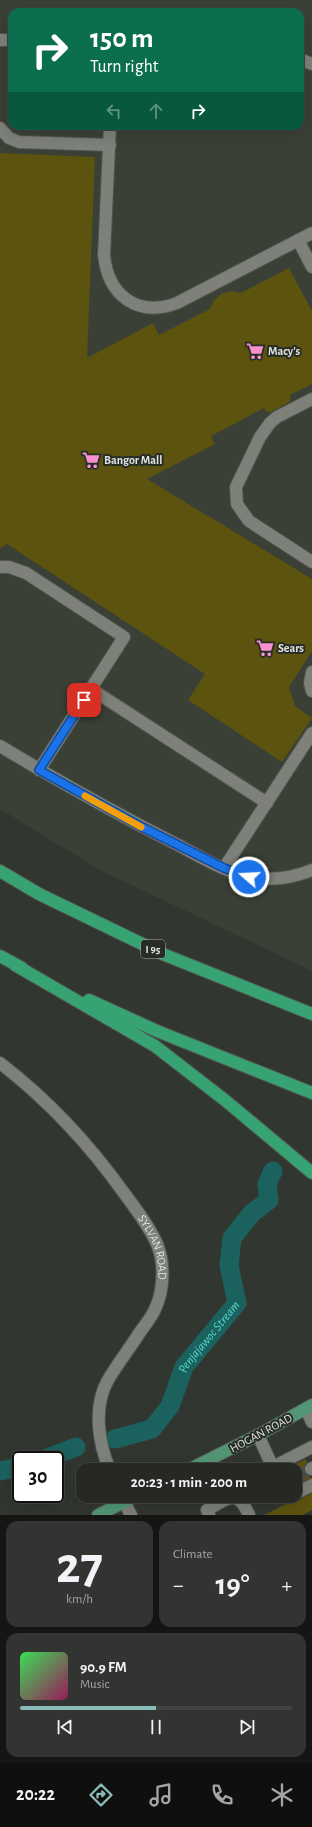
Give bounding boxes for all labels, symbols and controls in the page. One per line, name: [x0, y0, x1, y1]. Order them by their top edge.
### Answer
icon: right: [24, 24, 76, 76]
text: 150 m: [90, 25, 154, 53]
text: Turn right: [90, 58, 159, 76]
icon: left: [103, 100, 125, 122]
icon: ahead: [145, 100, 167, 122]
icon: right: [187, 100, 209, 122]
supermarket icon: Macy's: [245, 341, 265, 361]
place label: Macy's: [268, 345, 301, 358]
supermarket icon: Bangor Mall: [81, 450, 101, 470]
place label: Bangor Mall: [104, 454, 162, 466]
supermarket icon: Sears: [255, 638, 275, 658]
place label: Sears: [278, 642, 304, 654]
pin: [67, 683, 101, 717]
icon: arrive: [73, 689, 95, 711]
position arrow: [228, 856, 270, 898]
road number: I 95: [141, 940, 165, 958]
street label: SYLVAN ROAD: [136, 1213, 168, 1280]
water label: Penjajawoc Stream: [176, 1299, 242, 1374]
street label: HOGAN ROAD: [228, 1411, 294, 1454]
speed limit sign: 30: [12, 1451, 64, 1503]
text: 20:23 · 1 min · 200 m: [131, 1475, 247, 1490]
text: 27: [56, 1540, 103, 1592]
text: Climate: [173, 1548, 212, 1561]
text: 19°: [215, 1570, 250, 1600]
text: −: [173, 1574, 184, 1596]
text: +: [281, 1574, 292, 1596]
text: km/h: [66, 1593, 93, 1606]
text: 90.9 FM: [80, 1660, 127, 1675]
text: Music: [80, 1678, 110, 1691]
icon: previous: [54, 1716, 76, 1738]
icon: pause: [145, 1716, 167, 1738]
icon: next: [236, 1716, 258, 1738]
icon: directions: [87, 1781, 115, 1809]
icon: music: [147, 1781, 175, 1809]
icon: phone: [208, 1781, 236, 1809]
icon: climate: [268, 1781, 296, 1809]
text: 20:22: [16, 1786, 55, 1804]

